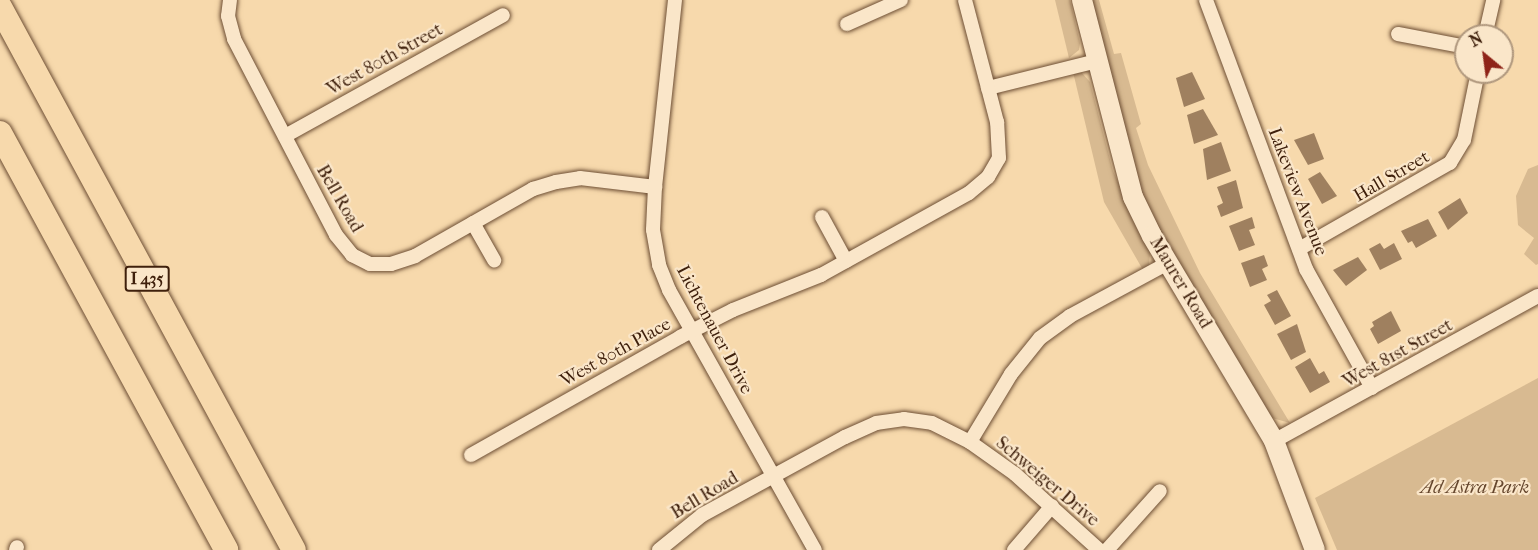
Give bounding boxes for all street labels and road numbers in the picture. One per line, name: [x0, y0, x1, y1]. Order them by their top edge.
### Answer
street label: West 80th Street: [323, 19, 447, 101]
street label: Lakeview Avenue: [1263, 125, 1331, 259]
street label: Hall Street: [1350, 147, 1434, 207]
street label: Bell Road: [311, 161, 367, 237]
street label: Maurer Road: [1144, 233, 1216, 333]
street label: Lichtenauer Drive: [671, 262, 757, 398]
road number: I 435: [124, 266, 170, 292]
street label: West 80th Place: [557, 314, 675, 392]
street label: West 81st Street: [1339, 315, 1457, 393]
street label: Schweiger Drive: [991, 433, 1103, 531]
street label: Bell Road: [668, 468, 742, 524]

